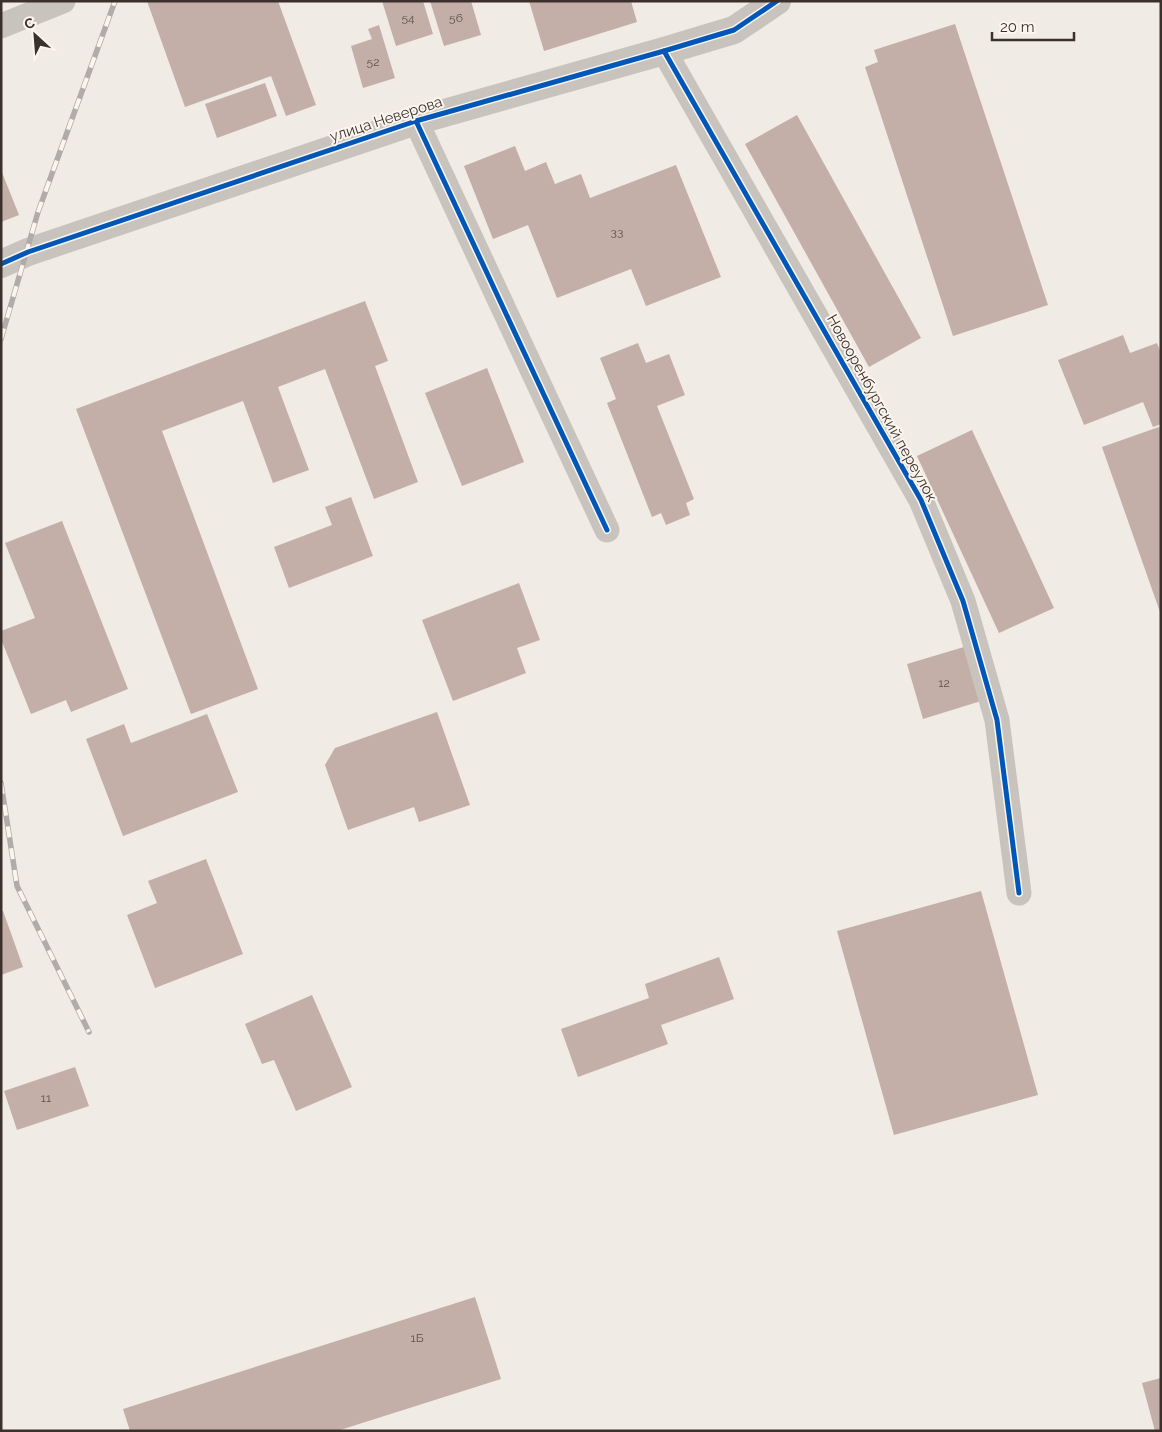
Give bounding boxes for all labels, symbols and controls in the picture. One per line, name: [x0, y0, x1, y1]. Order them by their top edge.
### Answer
north arrow: [10, 10, 60, 60]
scale bar: [992, 10, 1074, 42]
house number: 54: [401, 11, 415, 25]
house number: 56: [449, 11, 463, 25]
text: С: [21, 14, 37, 33]
text: 20 m: [1000, 18, 1035, 36]
house number: 52: [367, 55, 379, 69]
street label: улица Неверова: [327, 92, 445, 146]
house number: 33: [611, 225, 623, 239]
street label: Новооренбургский переулок: [823, 311, 941, 505]
house number: 12: [938, 676, 950, 690]
house number: 11: [41, 1091, 51, 1105]
house number: 1Б: [411, 1331, 424, 1345]

